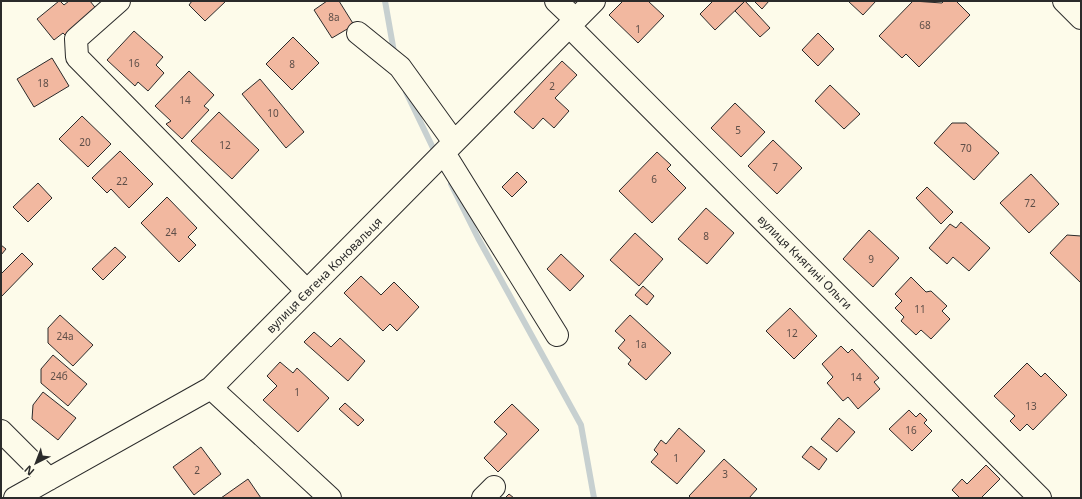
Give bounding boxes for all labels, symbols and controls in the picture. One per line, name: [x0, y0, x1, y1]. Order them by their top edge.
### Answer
house number: 8а: [328, 10, 340, 24]
house number: 68: [919, 18, 931, 32]
house number: 1: [635, 22, 641, 36]
house number: 16: [128, 56, 140, 70]
house number: 8: [289, 57, 295, 71]
house number: 18: [37, 76, 49, 90]
house number: 2: [549, 79, 555, 93]
house number: 14: [179, 93, 191, 107]
house number: 10: [267, 106, 279, 120]
house number: 5: [735, 123, 741, 137]
house number: 20: [79, 135, 91, 149]
house number: 12: [219, 138, 231, 152]
house number: 70: [960, 141, 972, 155]
house number: 7: [772, 160, 778, 174]
house number: 6: [651, 172, 657, 186]
house number: 22: [116, 174, 128, 188]
house number: 72: [1024, 196, 1036, 210]
street label: вулиця Княгині Ольги: [754, 211, 856, 313]
street label: вулиця Євгена Коновальця: [262, 213, 386, 337]
house number: 24: [165, 225, 177, 239]
house number: 8: [703, 229, 709, 243]
house number: 9: [868, 252, 874, 266]
house number: 11: [914, 302, 926, 316]
house number: 12: [786, 326, 798, 340]
house number: 24а: [57, 329, 74, 343]
house number: 1а: [635, 337, 647, 351]
house number: 24б: [50, 369, 68, 383]
house number: 14: [850, 370, 862, 384]
house number: 1: [294, 385, 300, 399]
house number: 13: [1025, 399, 1037, 413]
house number: 16: [905, 423, 917, 437]
north arrow: [16, 443, 56, 483]
house number: 1: [673, 451, 679, 465]
text: N: [21, 462, 37, 479]
house number: 2: [194, 463, 200, 477]
house number: 3: [722, 467, 728, 481]

